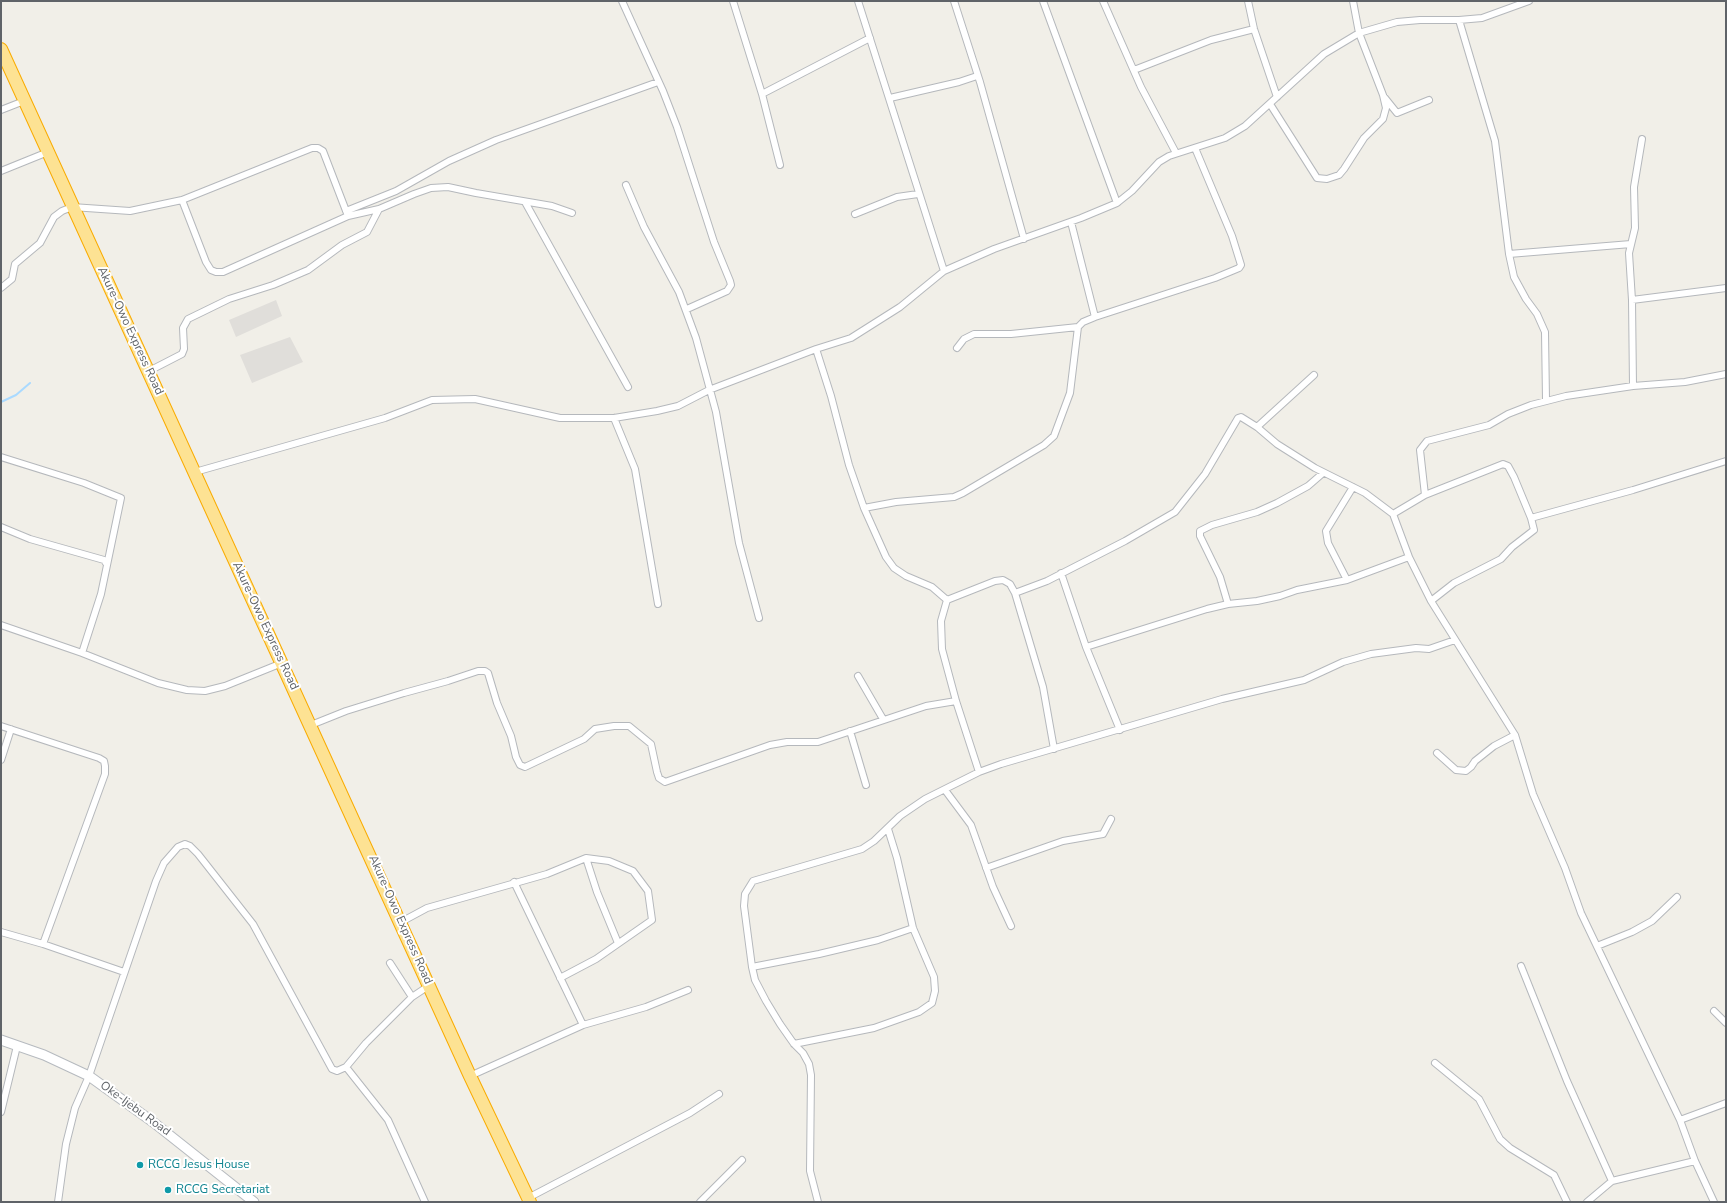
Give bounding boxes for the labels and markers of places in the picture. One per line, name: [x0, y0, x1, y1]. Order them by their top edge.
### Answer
place label: RCCG Jesus House: [148, 1158, 250, 1172]
marker: RCCG Jesus House: [135, 1160, 145, 1170]
place label: RCCG Secretariat: [176, 1183, 270, 1197]
marker: RCCG Secretariat: [163, 1185, 173, 1195]

